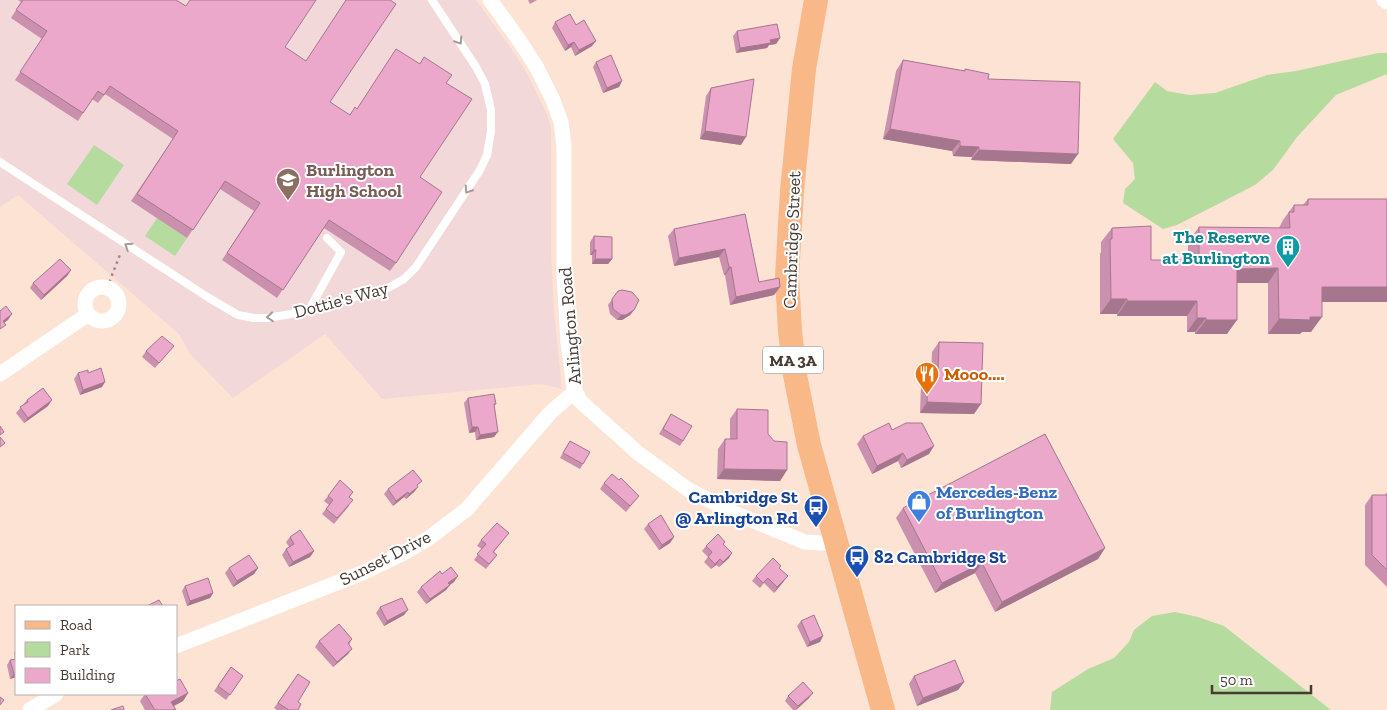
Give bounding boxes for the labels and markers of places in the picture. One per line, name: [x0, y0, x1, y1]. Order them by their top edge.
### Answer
place label: Burlington High School: [306, 159, 402, 202]
school or university icon: Burlington High School: [275, 167, 301, 201]
place label: The Reserve at Burlington: [1162, 226, 1270, 269]
building icon: The Reserve at Burlington: [1275, 234, 1301, 268]
restaurant icon: Mooo....: [914, 361, 940, 395]
place label: Mooo....: [944, 363, 1005, 385]
place label: Mercedes-Benz of Burlington: [936, 481, 1058, 524]
place label: Cambridge St @ Arlington Rd: [675, 486, 799, 529]
shop icon: Mercedes-Benz of Burlington: [906, 489, 932, 523]
bus stop icon: Cambridge St @ Arlington Rd: [803, 494, 829, 528]
bus stop icon: 82 Cambridge St: [844, 544, 870, 578]
place label: 82 Cambridge St: [874, 546, 1007, 568]

